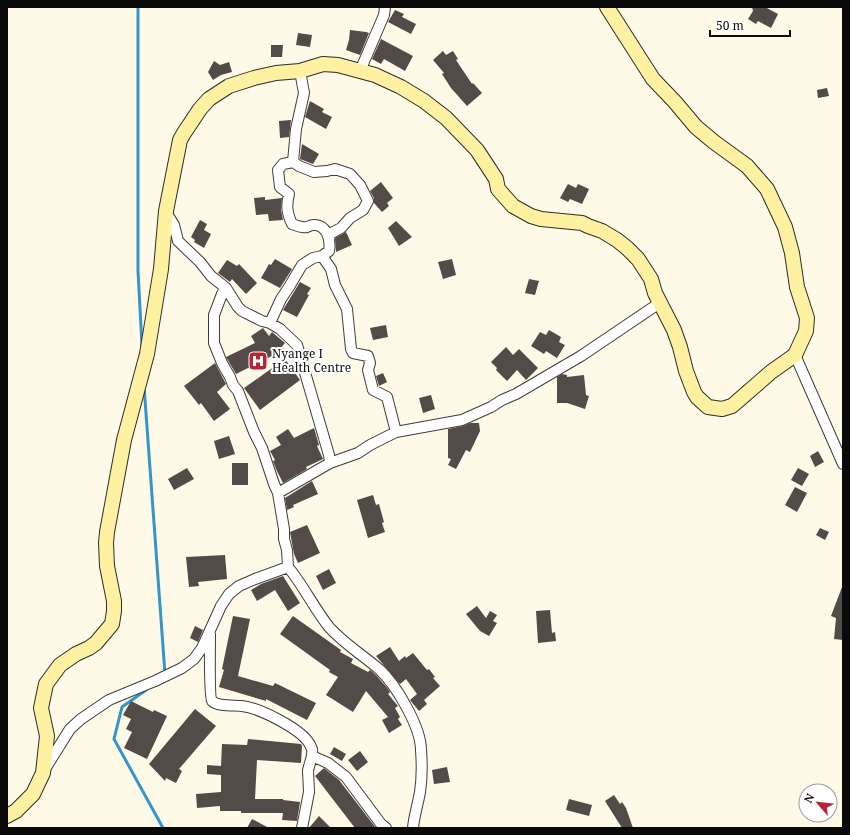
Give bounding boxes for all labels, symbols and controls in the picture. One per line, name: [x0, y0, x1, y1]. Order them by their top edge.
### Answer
scale bar: [710, 12, 790, 38]
text: 50 m: [716, 17, 744, 34]
place label: Nyange I Health Centre: [272, 345, 351, 376]
hospital icon: Nyange I Health Centre: [247, 350, 269, 372]
north arrow: [798, 783, 838, 823]
text: N: [800, 790, 818, 805]

